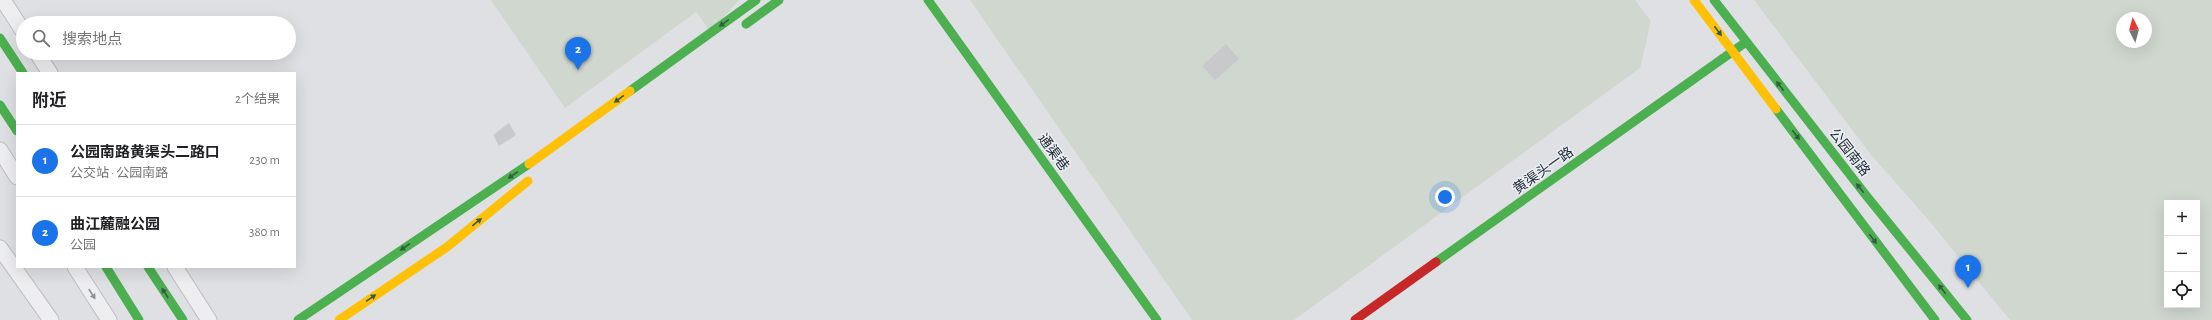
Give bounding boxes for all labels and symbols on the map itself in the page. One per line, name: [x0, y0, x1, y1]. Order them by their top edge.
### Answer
north arrow: [2116, 12, 2152, 48]
one-way arrow: [719, 19, 729, 27]
one-way arrow: [1714, 26, 1722, 36]
pin: 2: [565, 37, 591, 70]
one-way arrow: [1776, 81, 1785, 92]
one-way arrow: [613, 95, 624, 103]
street label: 公园南路: [1826, 126, 1873, 179]
one-way arrow: [1792, 130, 1800, 141]
street label: 通渠巷: [1035, 131, 1072, 174]
street label: 黄渠头一路: [1510, 144, 1576, 197]
one-way arrow: [508, 171, 519, 179]
one-way arrow: [1856, 183, 1865, 194]
your location: [1435, 187, 1455, 207]
one-way arrow: [471, 218, 482, 227]
one-way arrow: [1869, 234, 1878, 245]
one-way arrow: [400, 243, 410, 251]
pin: 1: [1955, 255, 1981, 288]
one-way arrow: [1938, 284, 1947, 295]
one-way arrow: [88, 288, 96, 299]
one-way arrow: [162, 288, 169, 299]
one-way arrow: [366, 294, 377, 302]

